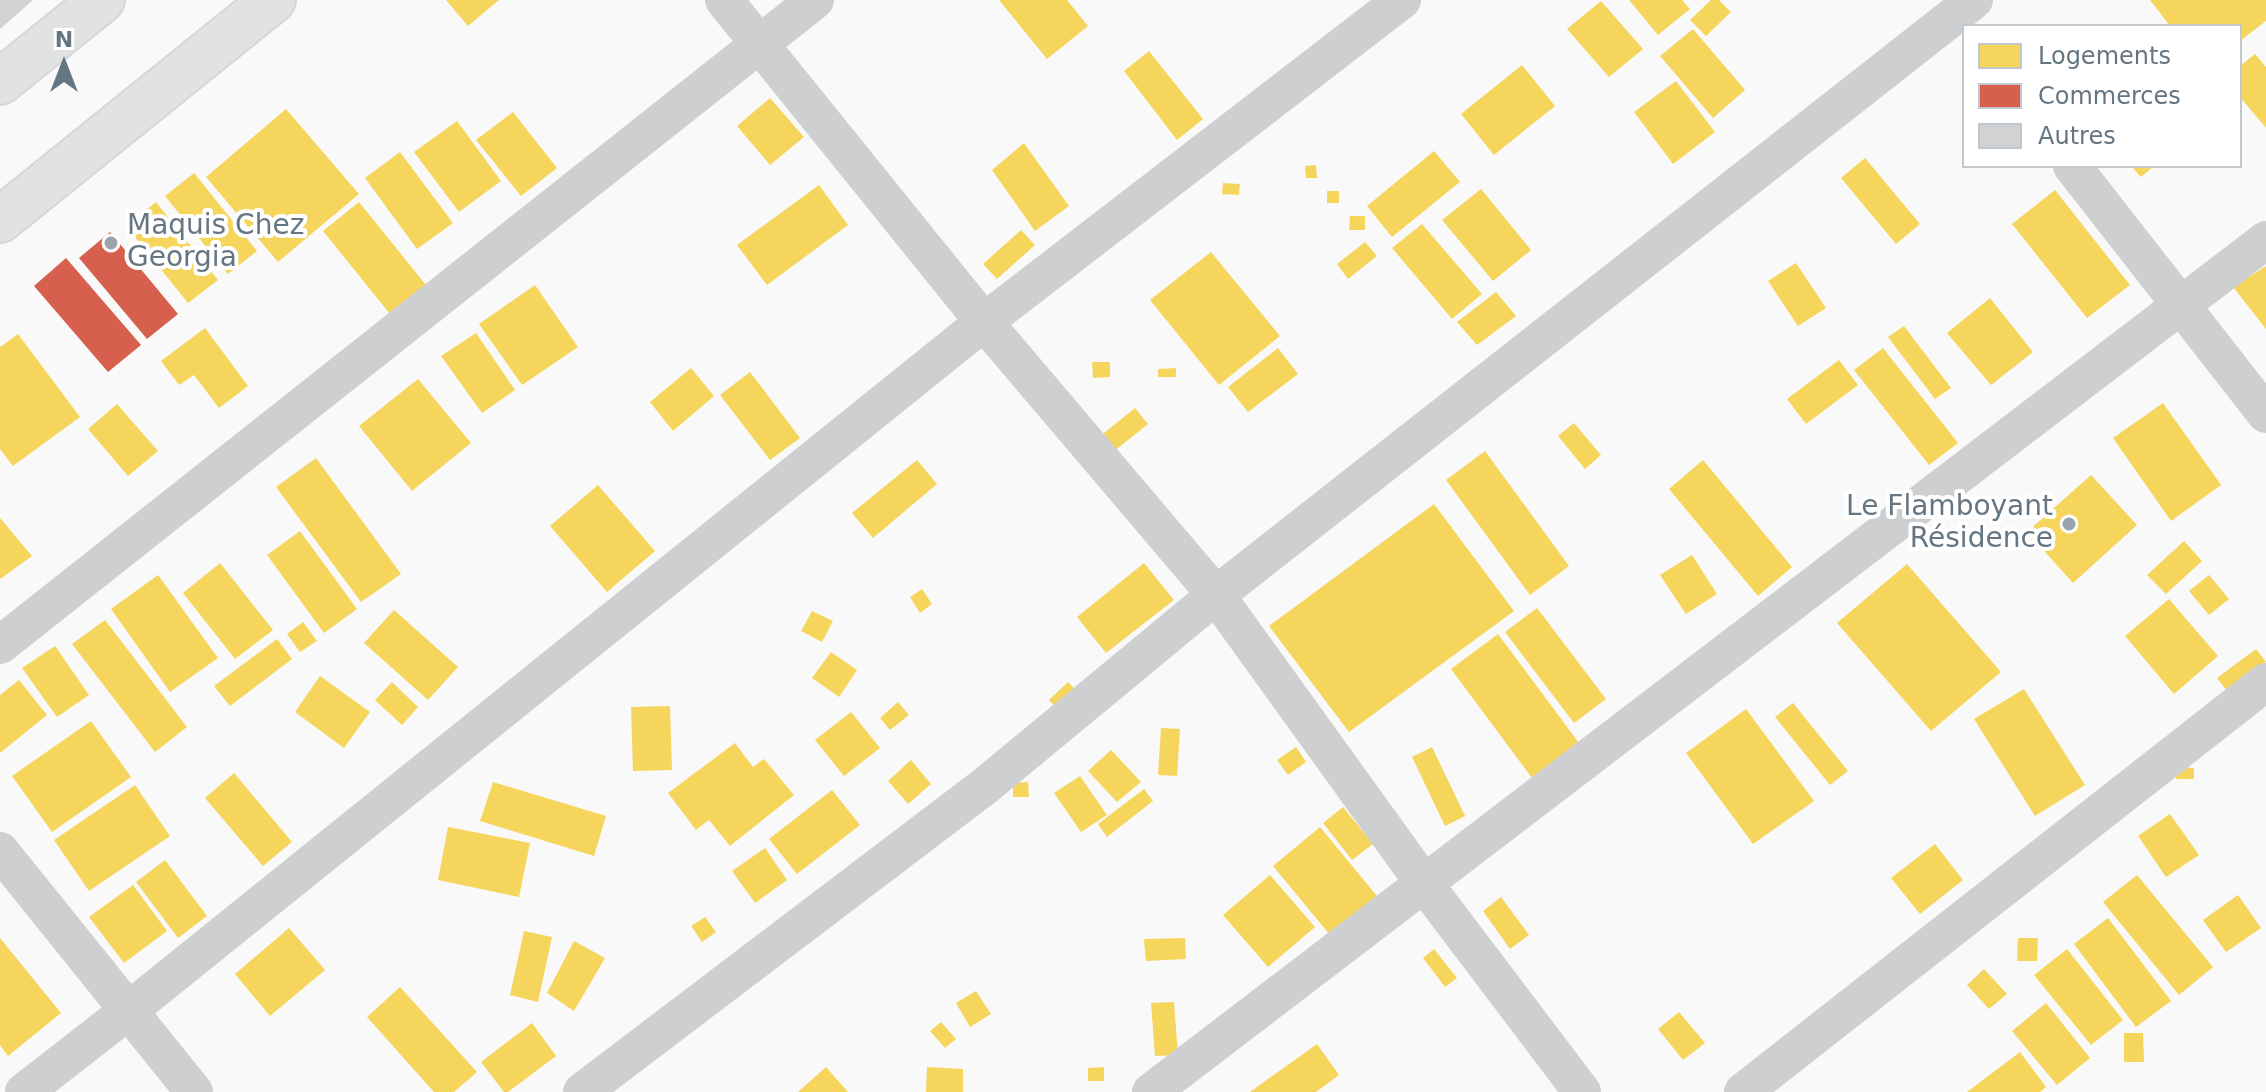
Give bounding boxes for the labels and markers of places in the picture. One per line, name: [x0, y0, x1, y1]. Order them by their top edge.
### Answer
place label: Maquis Chez Georgia: [127, 210, 304, 276]
marker: Maquis Chez Georgia: [102, 234, 120, 252]
place label: Le Flamboyant Résidence: [1846, 491, 2053, 557]
marker: Le Flamboyant Résidence: [2060, 515, 2078, 533]

